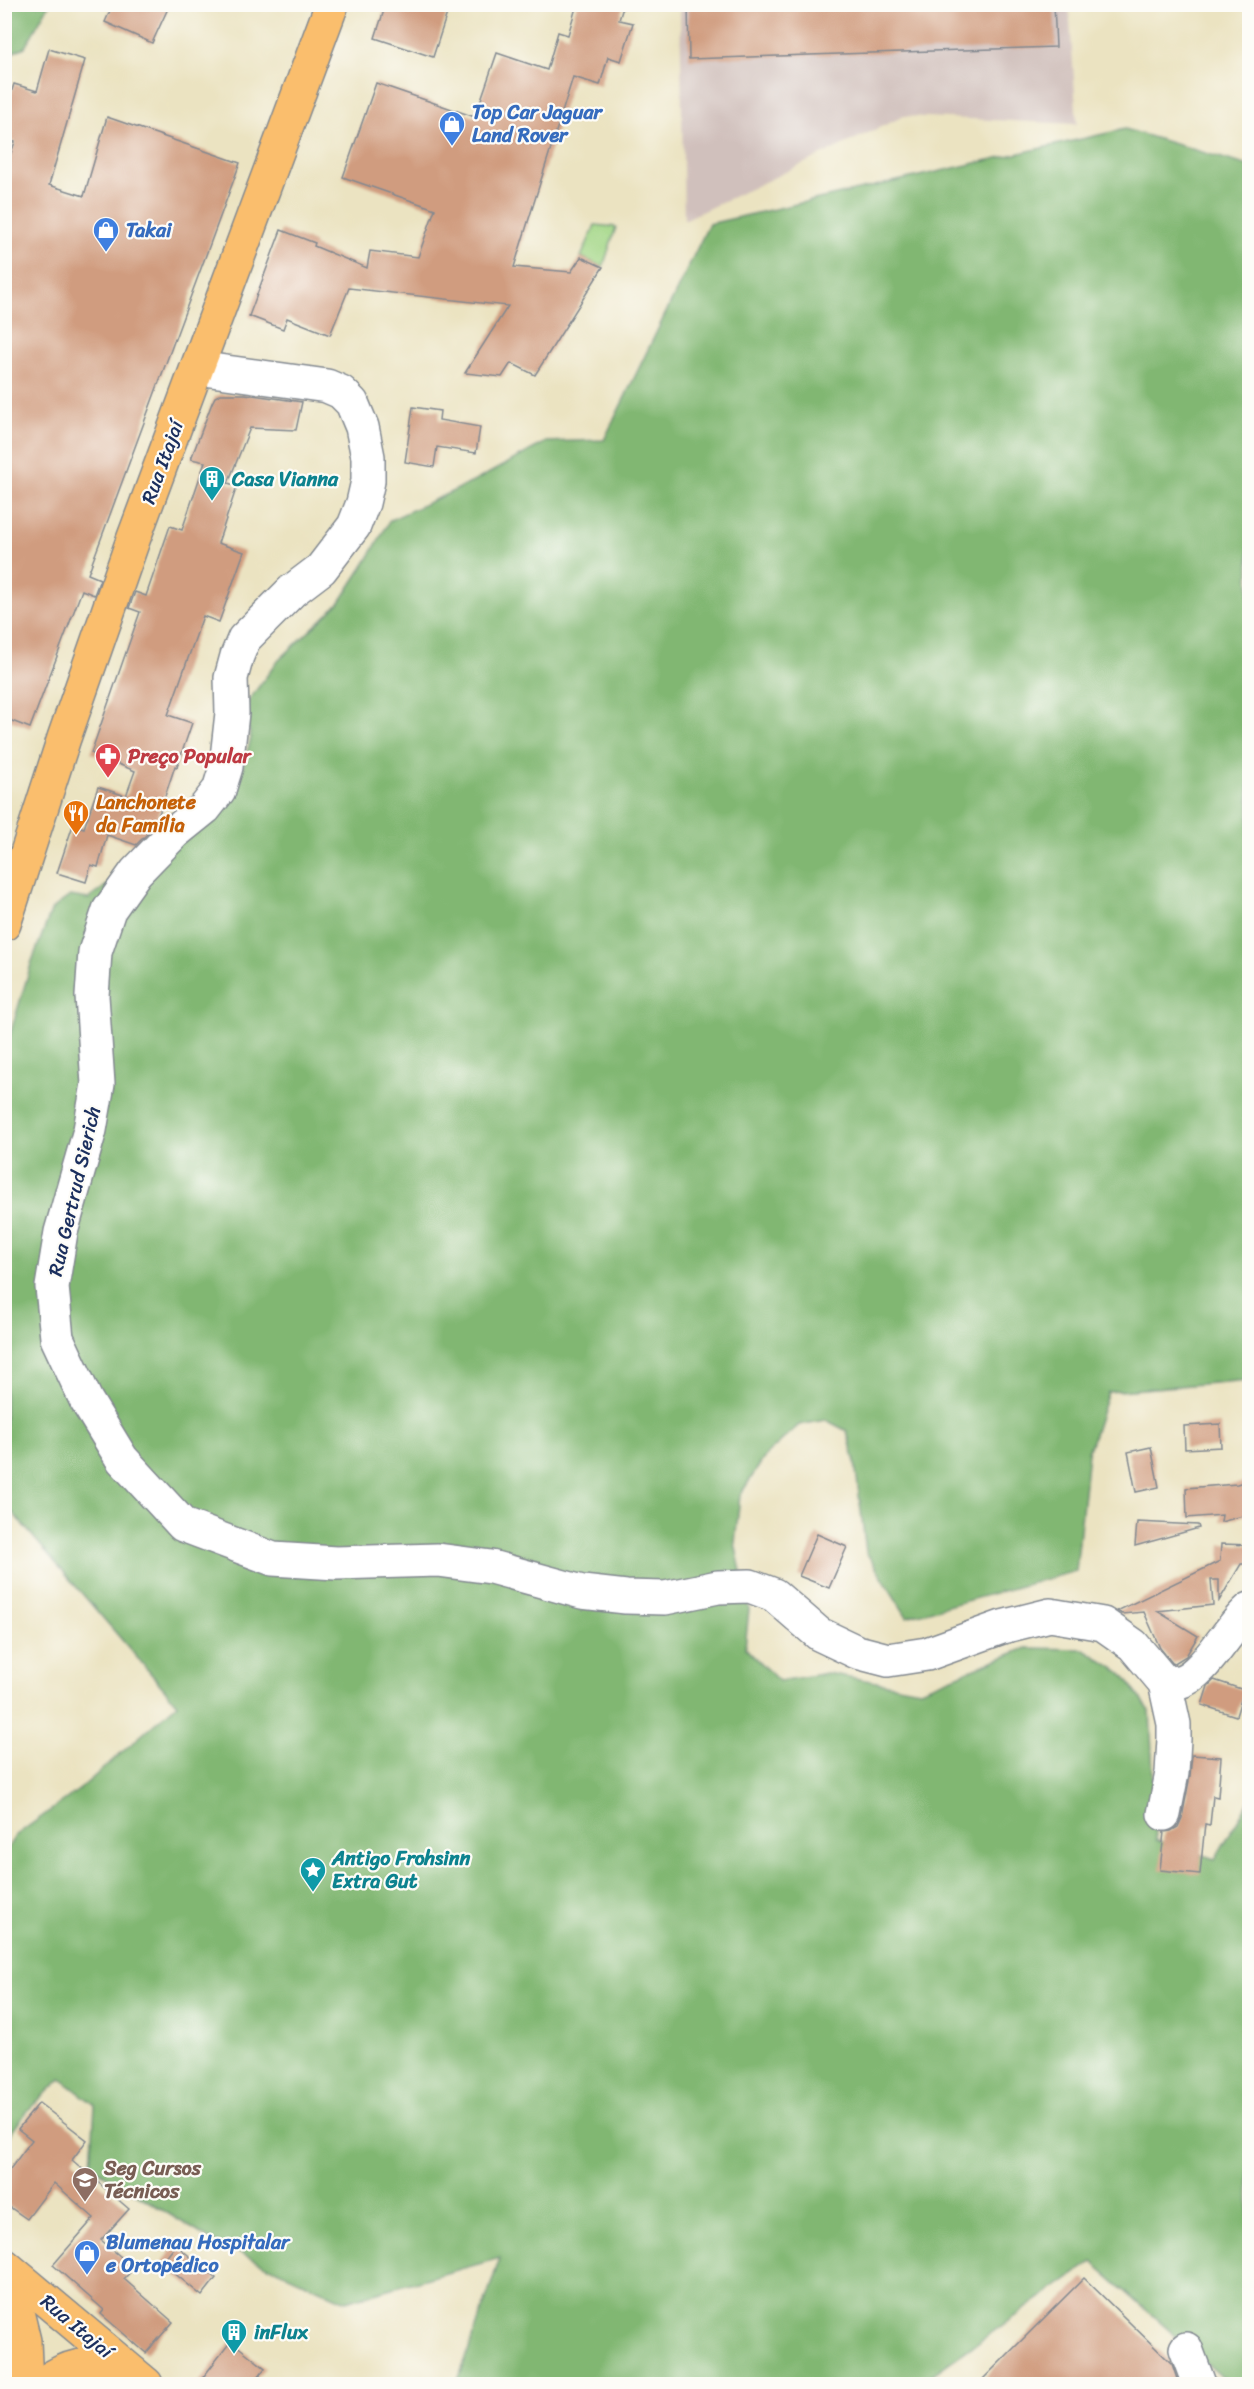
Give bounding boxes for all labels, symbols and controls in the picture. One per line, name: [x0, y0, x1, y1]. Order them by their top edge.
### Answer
place label: Top Car Jaguar Land Rover: [472, 95, 603, 153]
shop icon: Top Car Jaguar Land Rover: [437, 109, 467, 147]
place label: Takai: [126, 213, 173, 248]
shop icon: Takai: [91, 215, 121, 253]
street label: Rua Itajaí: [131, 413, 195, 509]
place label: Casa Vianna: [231, 462, 339, 497]
building icon: Casa Vianna: [197, 464, 227, 502]
place label: Preço Popular: [128, 739, 253, 774]
pharmacy icon: Preço Popular: [93, 741, 123, 779]
place label: Lanchonete da Família: [96, 785, 197, 843]
restaurant icon: Lanchonete da Família: [61, 798, 91, 836]
street label: Rua Gertrud Sierich: [38, 1103, 111, 1280]
place label: Antigo Frohsinn Extra Gut: [331, 1841, 471, 1899]
place icon: Antigo Frohsinn Extra Gut: [298, 1855, 328, 1893]
place label: Seg Cursos Técnicos: [103, 2151, 202, 2209]
school or university icon: Seg Cursos Técnicos: [70, 2165, 100, 2203]
place label: Blumenau Hospitalar e Ortopédico: [105, 2225, 291, 2283]
shop icon: Blumenau Hospitalar e Ortopédico: [72, 2238, 102, 2276]
street label: Rua Itajaí: [32, 2285, 123, 2369]
place label: inFlux: [254, 2315, 309, 2350]
building icon: inFlux: [219, 2317, 249, 2355]

